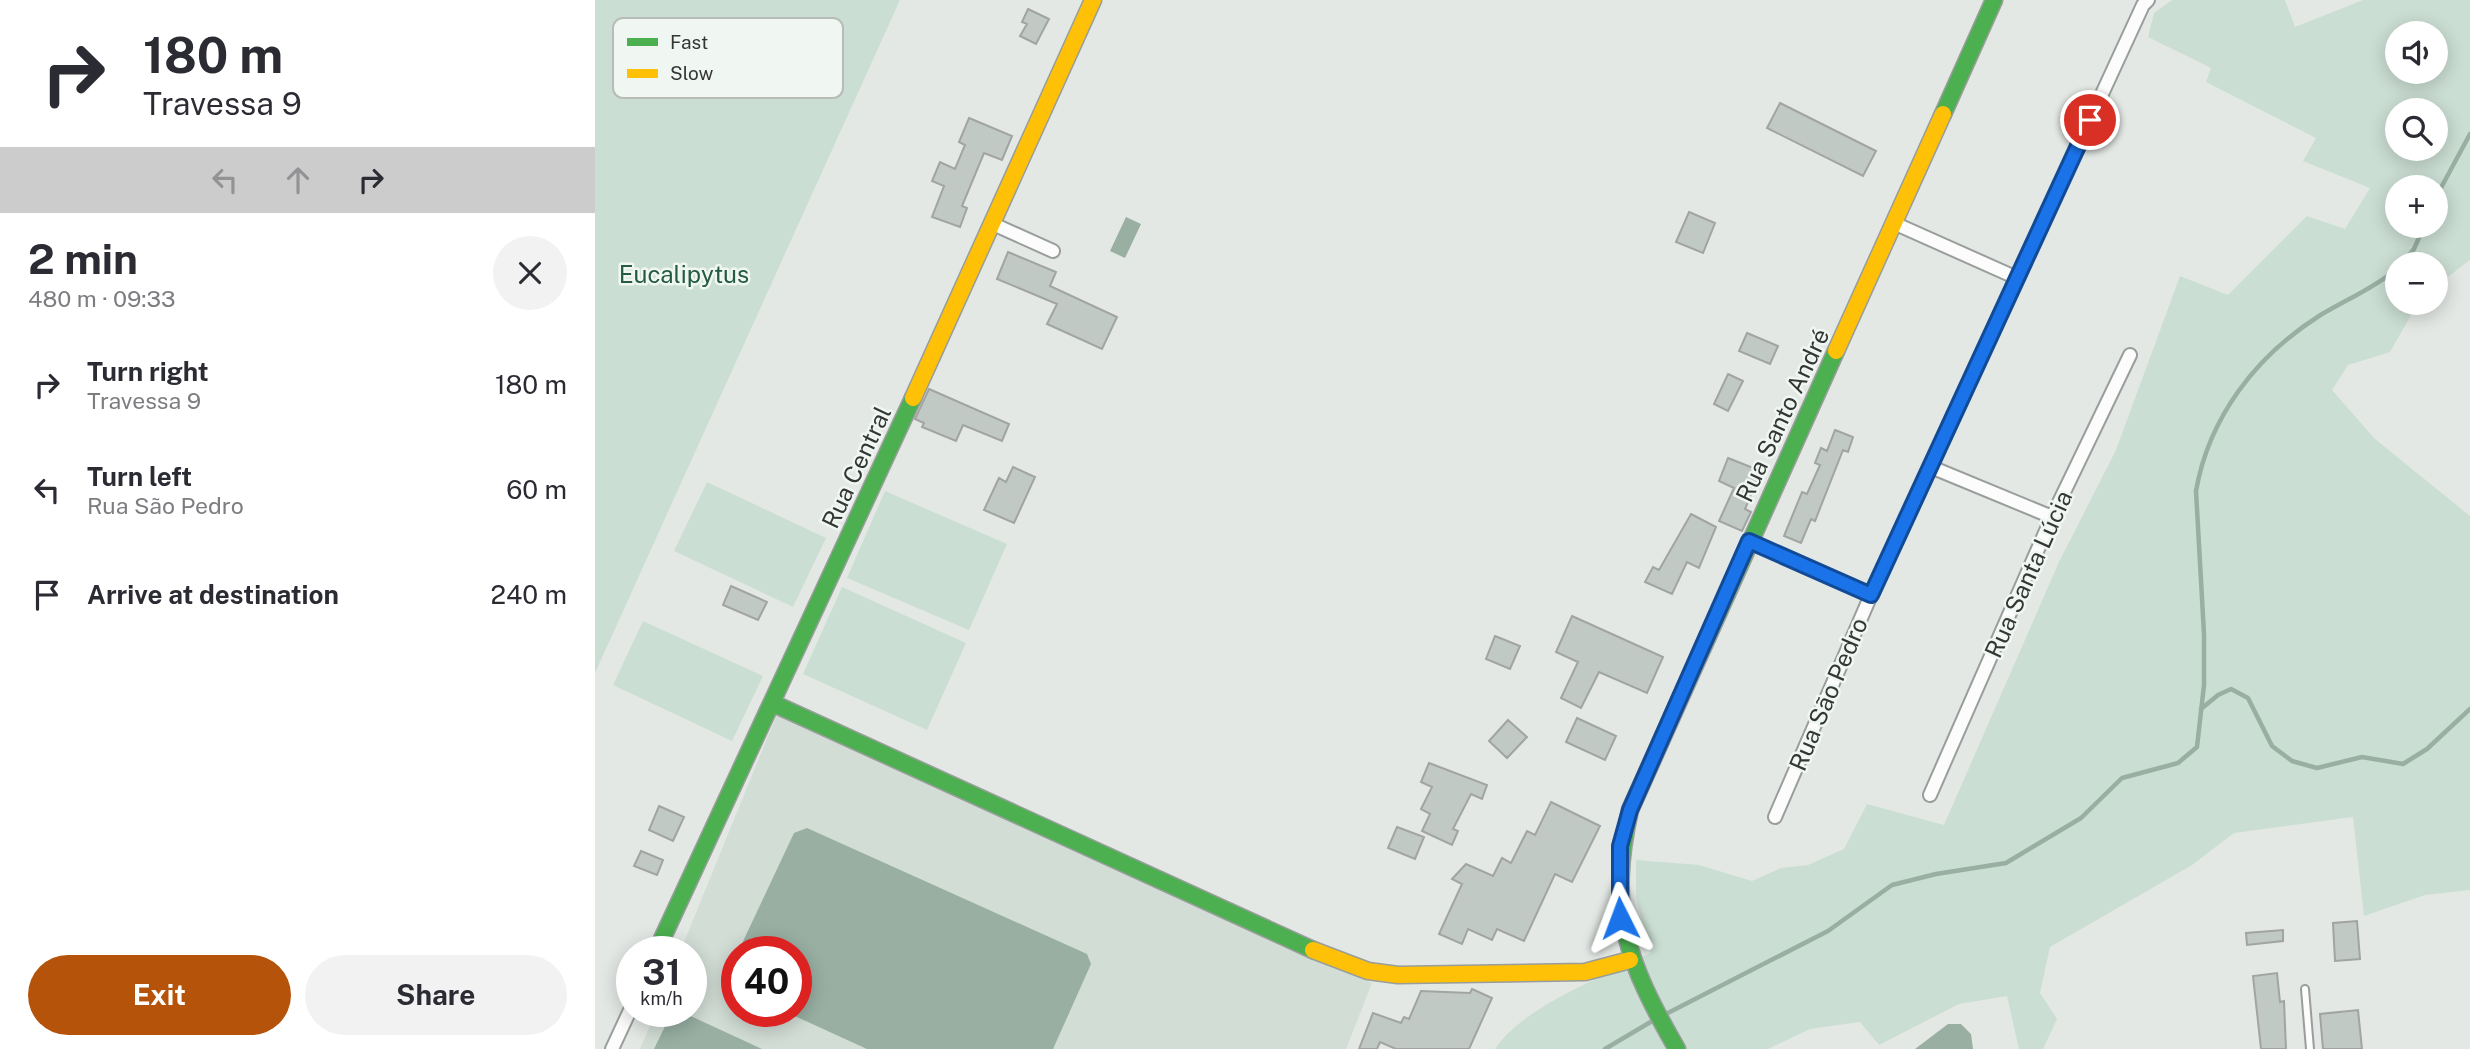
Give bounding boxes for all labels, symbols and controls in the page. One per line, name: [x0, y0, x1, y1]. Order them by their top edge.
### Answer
legend: [613, 18, 843, 98]
map controls: [2385, 21, 2448, 315]
button: sound: [2385, 21, 2448, 84]
text: 180 m: [143, 26, 283, 84]
icon: right: [28, 28, 119, 119]
text: Fast: [670, 31, 708, 53]
text: Slow: [670, 62, 714, 84]
text: Travessa 9: [143, 85, 302, 122]
pin: [2060, 90, 2120, 150]
button: search: [2385, 98, 2448, 161]
icon: arrive: [2071, 101, 2109, 139]
icon: left: [206, 161, 244, 199]
icon: ahead: [279, 161, 317, 199]
icon: right: [352, 161, 390, 199]
button: +: [2385, 175, 2448, 238]
text: 2 min: [28, 234, 138, 283]
button: close: [493, 236, 567, 310]
button: −: [2385, 252, 2448, 315]
park label: Eucalipytus: [619, 260, 749, 288]
text: 480 m · 09:33: [28, 285, 175, 312]
street label: Rua Santo André: [1730, 324, 1834, 506]
text: Turn right: [87, 356, 209, 387]
icon: right: [28, 366, 66, 404]
text: 180 m: [495, 369, 567, 400]
text: Travessa 9: [87, 387, 201, 414]
street label: Rua Central: [816, 402, 896, 532]
text: Turn left: [87, 461, 192, 492]
icon: left: [28, 471, 66, 509]
text: 60 m: [506, 474, 567, 505]
street label: Rua Santa Lúcia: [1979, 486, 2077, 662]
text: Rua São Pedro: [87, 492, 244, 519]
icon: arrive: [28, 576, 66, 614]
text: Arrive at destination: [87, 579, 339, 610]
text: 240 m: [490, 579, 567, 610]
street label: Rua São Pedro: [1783, 613, 1873, 775]
position arrow: [1583, 881, 1657, 955]
speed limit sign: 40: [721, 936, 812, 1027]
text: 31: [642, 952, 681, 993]
button: Exit: [28, 955, 291, 1035]
button: Share: [305, 955, 567, 1035]
text: km/h: [640, 988, 683, 1009]

